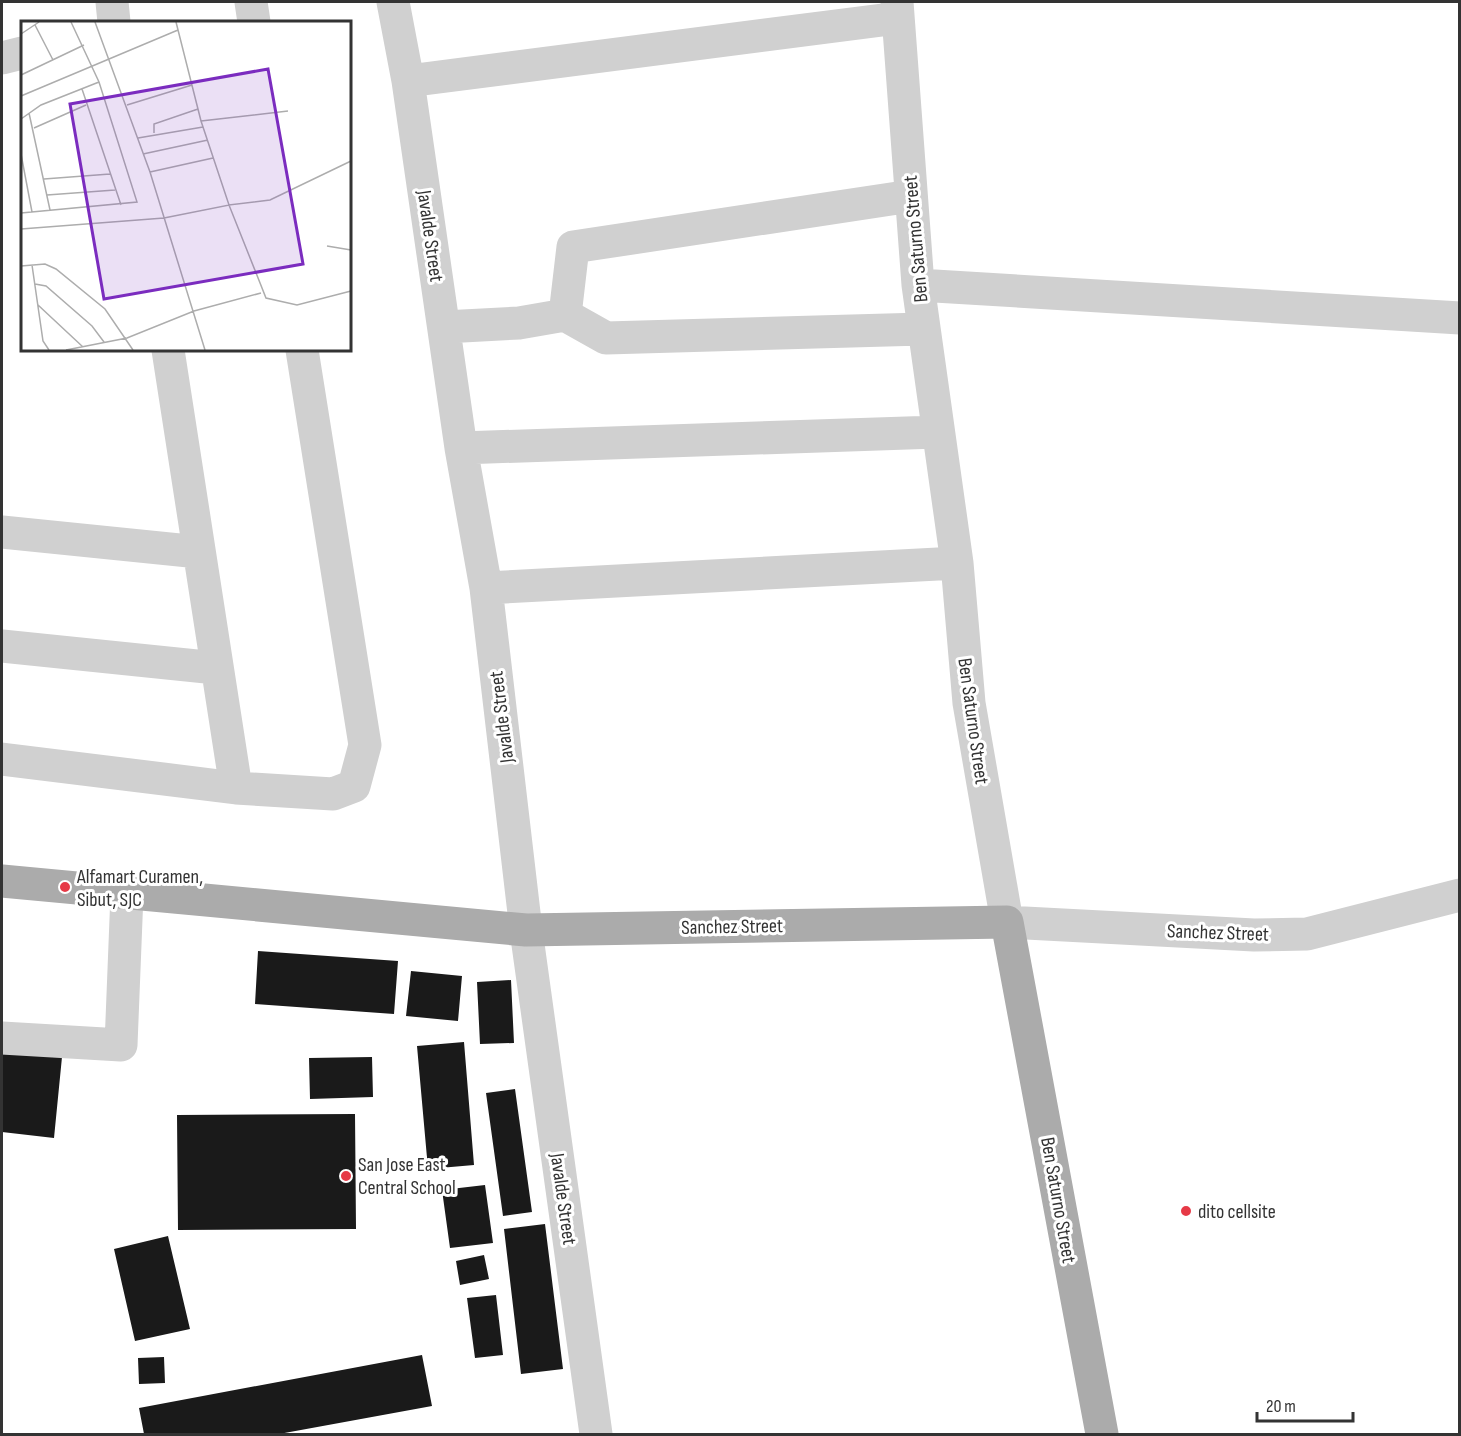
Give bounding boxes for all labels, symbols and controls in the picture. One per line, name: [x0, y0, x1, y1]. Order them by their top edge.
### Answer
inset map: [21, 21, 351, 351]
street label: Ben Saturno Street: [898, 174, 934, 303]
street label: Javalde Street: [412, 188, 448, 284]
street label: Ben Saturno Street: [952, 656, 994, 786]
street label: Javalde Street: [484, 670, 520, 765]
place label: Alfamart Curamen, Sibut, SJC: [76, 865, 203, 912]
marker: Alfamart Curamen, Sibut, SJC: [58, 880, 72, 894]
street label: Sanchez Street: [681, 914, 783, 940]
street label: Sanchez Street: [1167, 919, 1269, 947]
street label: Ben Saturno Street: [1035, 1135, 1081, 1265]
street label: Javalde Street: [545, 1151, 581, 1247]
place label: San Jose East Central School: [358, 1153, 456, 1200]
marker: San Jose East Central School: [339, 1169, 353, 1183]
place label: dito cellsite: [1198, 1200, 1276, 1224]
marker: dito cellsite: [1179, 1204, 1193, 1218]
scale bar: [1257, 1385, 1353, 1423]
text: 20 m: [1266, 1396, 1296, 1417]

